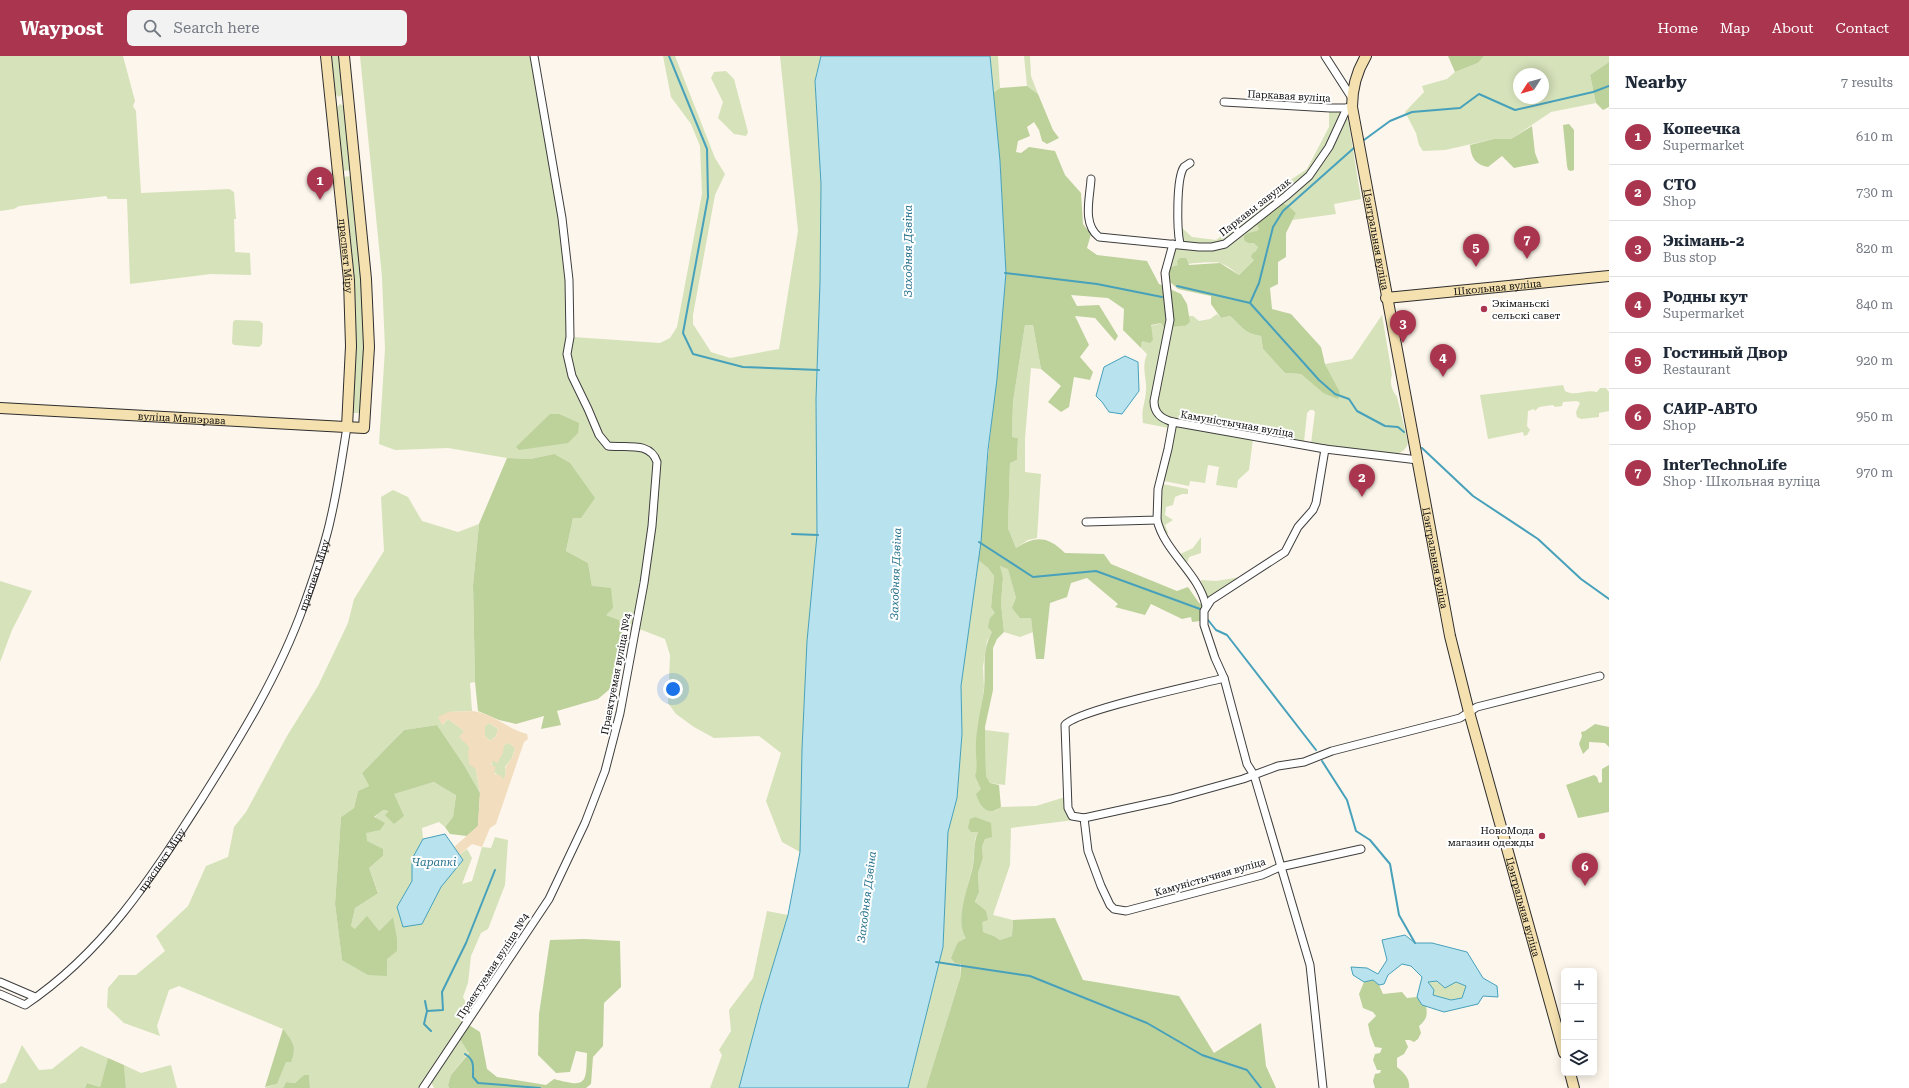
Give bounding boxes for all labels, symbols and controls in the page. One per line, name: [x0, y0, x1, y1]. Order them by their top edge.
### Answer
search box: [127, 10, 407, 46]
text: Waypost: [20, 17, 103, 40]
icon: search: [141, 17, 163, 39]
text: Search here: [173, 19, 259, 37]
text: Home: [1657, 20, 1698, 36]
text: Map: [1720, 20, 1750, 36]
text: About: [1772, 20, 1814, 36]
text: Contact: [1836, 20, 1889, 36]
north arrow: [1513, 68, 1549, 104]
text: Nearby: [1625, 72, 1687, 92]
text: 7 results: [1841, 75, 1893, 90]
street label: Паркавая вуліца: [1247, 88, 1332, 104]
text: Копеечка: [1663, 120, 1740, 138]
text: 1: [1634, 129, 1642, 144]
text: 610 m: [1856, 129, 1893, 144]
text: Supermarket: [1663, 138, 1744, 153]
pin: 1: [307, 167, 333, 200]
street label: Паркавы завулак: [1217, 175, 1294, 238]
text: СТО: [1663, 176, 1696, 194]
text: 2: [1634, 185, 1642, 200]
text: 730 m: [1856, 185, 1893, 200]
street label: Цэнтральная вуліца: [1362, 188, 1391, 291]
text: Shop: [1663, 194, 1696, 209]
water label: Заходняя Дзвіна: [902, 204, 915, 297]
street label: праспект Міру: [337, 218, 355, 294]
pin: 7: [1514, 226, 1540, 259]
text: Экімань-2: [1663, 232, 1744, 250]
pin: 5: [1463, 234, 1489, 267]
text: 3: [1634, 241, 1642, 256]
text: 820 m: [1856, 241, 1893, 256]
text: Bus stop: [1663, 250, 1717, 265]
street label: Школьная вуліца: [1453, 277, 1542, 297]
text: Родны кут: [1663, 288, 1748, 306]
text: 4: [1634, 297, 1642, 312]
text: 840 m: [1856, 297, 1893, 312]
place label: Экіманьскі сельскі савет: [1492, 298, 1561, 321]
marker: Экіманьскі сельскі савет: [1479, 304, 1489, 314]
text: Supermarket: [1663, 306, 1744, 321]
pin: 3: [1390, 310, 1416, 343]
pin: 4: [1430, 344, 1456, 377]
text: Гостиный Двор: [1663, 344, 1788, 362]
text: 5: [1634, 353, 1642, 368]
text: 920 m: [1856, 353, 1893, 368]
text: Restaurant: [1663, 362, 1731, 377]
text: САИР-АВТО: [1663, 400, 1758, 418]
street label: Камуністычная вуліца: [1180, 409, 1295, 439]
text: 6: [1634, 409, 1642, 424]
text: 950 m: [1856, 409, 1893, 424]
street label: вуліца Машэрава: [138, 410, 227, 426]
text: Shop: [1663, 418, 1696, 433]
text: InterTechnoLife: [1663, 456, 1787, 474]
pin: 2: [1349, 464, 1375, 497]
text: 7: [1634, 465, 1642, 480]
text: 970 m: [1856, 465, 1893, 480]
text: Shop · Школьная вуліца: [1663, 474, 1820, 489]
street label: Цэнтральная вуліца: [1421, 506, 1450, 610]
water label: Заходняя Дзвіна: [888, 527, 904, 620]
street label: праспект Міру: [297, 538, 331, 613]
street label: Праектуемая вуліца №4: [599, 612, 633, 736]
your location: [663, 679, 683, 699]
place label: НовоМода магазин одежды: [1448, 825, 1535, 848]
street label: праспект Міру: [136, 826, 187, 894]
marker: НовоМода магазин одежды: [1537, 831, 1547, 841]
water label: Заходняя Дзвіна: [855, 850, 879, 944]
pin: 6: [1572, 853, 1598, 886]
water label: Чарапкі: [412, 856, 457, 869]
street label: Камуністычная вуліца: [1153, 856, 1267, 898]
street label: Цэнтральная вуліца: [1504, 856, 1543, 958]
street label: Праектуемая вуліца №4: [455, 911, 531, 1021]
map controls: [1561, 968, 1597, 1076]
button: +: [1561, 968, 1597, 1004]
button: −: [1561, 1004, 1597, 1040]
button: layers: [1561, 1040, 1597, 1076]

